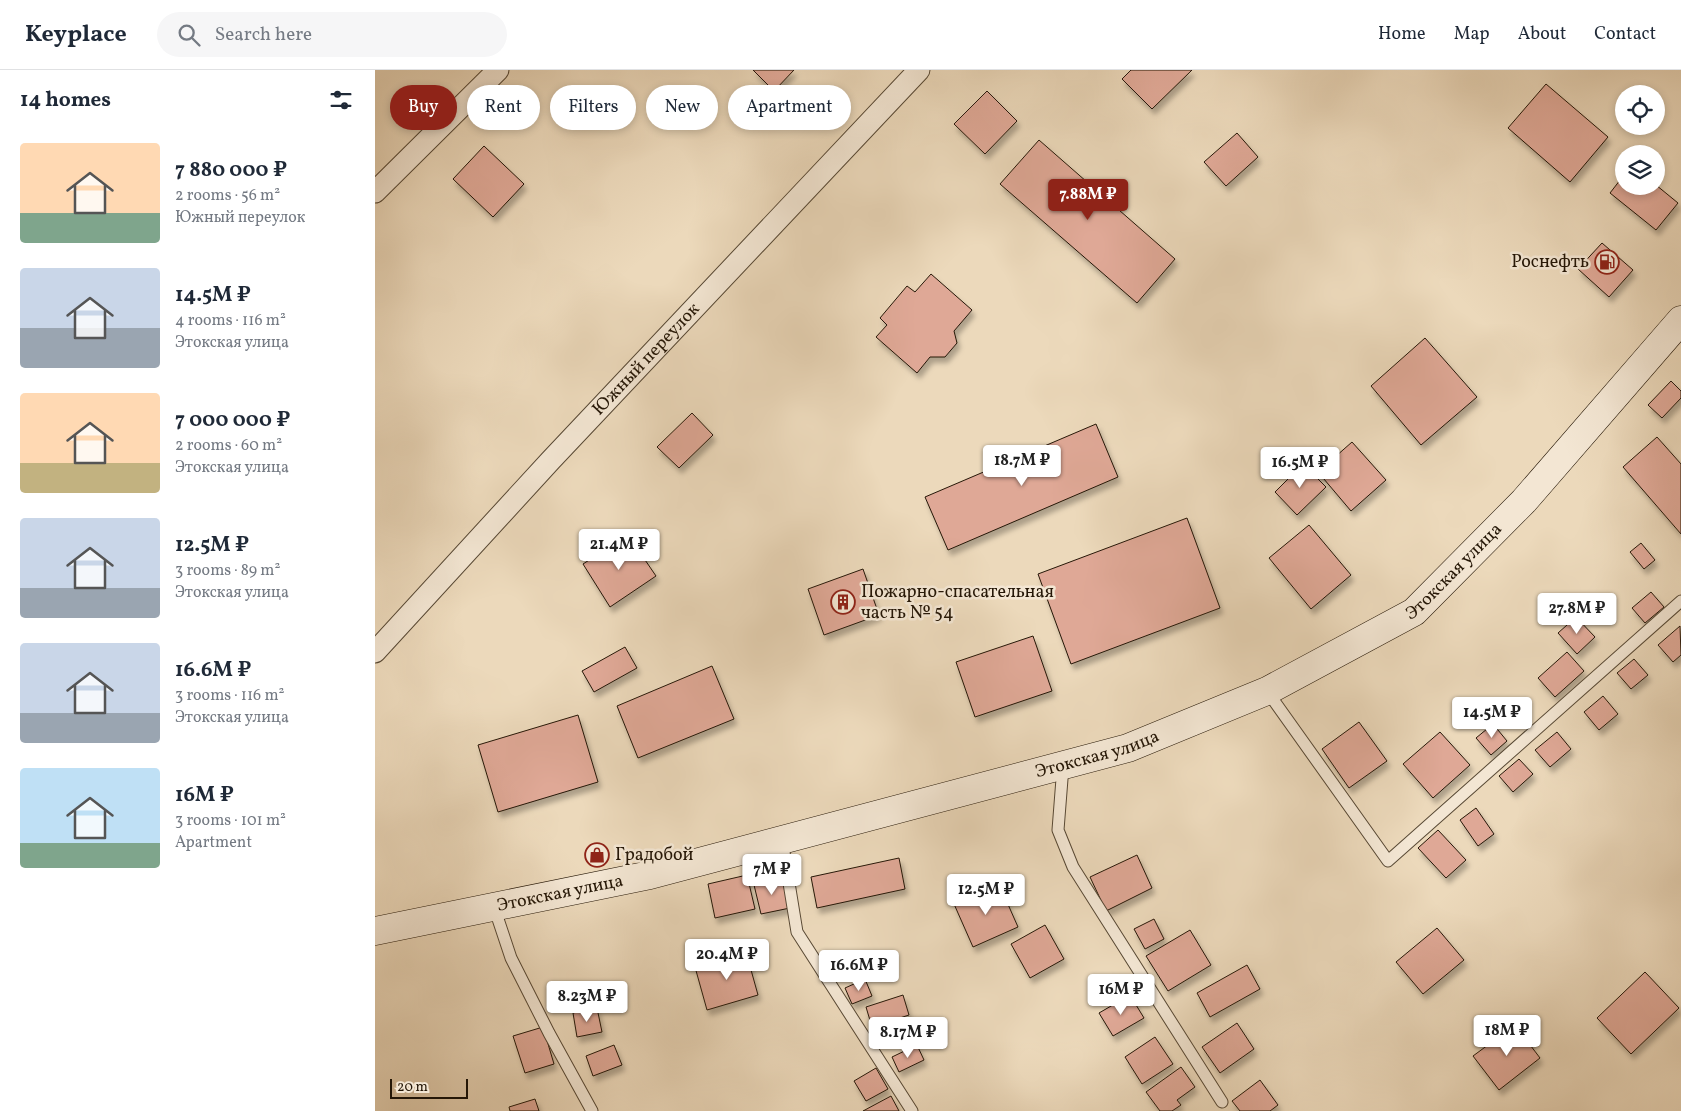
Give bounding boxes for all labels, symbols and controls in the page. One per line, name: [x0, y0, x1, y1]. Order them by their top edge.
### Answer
search box: [157, 12, 507, 57]
text: Keyplace: [25, 18, 127, 52]
icon: search: [175, 21, 203, 49]
text: Search here: [215, 22, 312, 48]
text: Home: [1378, 22, 1426, 47]
text: Map: [1454, 22, 1490, 47]
text: About: [1518, 22, 1566, 47]
text: Contact: [1594, 22, 1656, 47]
chip: Buy: [390, 85, 457, 130]
chip: Rent: [467, 85, 540, 130]
chip: Filters: [550, 85, 636, 130]
chip: New: [646, 85, 718, 130]
chip: Apartment: [728, 85, 851, 130]
map controls: [1615, 85, 1665, 195]
button: locate: [1615, 85, 1665, 135]
text: 14 homes: [20, 86, 111, 115]
icon: filters: [327, 86, 355, 114]
button: layers: [1615, 145, 1665, 195]
text: 7 880 000 ₽: [175, 156, 287, 185]
icon: home: [60, 163, 120, 223]
pin: 7.88M ₽: [1042, 178, 1134, 221]
text: 7.88M ₽: [1059, 184, 1117, 206]
text: 2 rooms · 56 m²: [175, 185, 280, 207]
text: Южный переулок: [175, 207, 305, 229]
fuel station icon: Роснефть: [1594, 249, 1620, 275]
place label: Роснефть: [1511, 250, 1589, 275]
text: 14.5M ₽: [175, 281, 251, 310]
icon: home: [60, 288, 120, 348]
street label: Южный переулок: [587, 297, 706, 421]
text: 4 rooms · 116 m²: [175, 310, 286, 332]
text: Этокская улица: [175, 332, 289, 354]
text: 7 000 000 ₽: [175, 406, 290, 435]
icon: home: [60, 413, 120, 473]
text: 2 rooms · 60 m²: [175, 435, 282, 457]
pin: 18.7M ₽: [976, 444, 1068, 487]
pin: 16.5M ₽: [1254, 446, 1346, 489]
text: 18.7M ₽: [994, 450, 1050, 472]
text: 16.5M ₽: [1272, 452, 1328, 474]
text: Этокская улица: [175, 457, 289, 479]
street label: Этокская улица: [1401, 517, 1508, 627]
pin: 21.4M ₽: [573, 528, 665, 571]
text: 12.5M ₽: [175, 531, 249, 560]
text: 21.4M ₽: [590, 534, 648, 556]
icon: home: [60, 538, 120, 598]
text: 3 rooms · 89 m²: [175, 560, 280, 582]
place label: Пожарно-спасательная часть № 54: [861, 580, 1054, 626]
text: Этокская улица: [175, 582, 289, 604]
building icon: Пожарно-спасательная часть № 54: [830, 589, 856, 615]
pin: 27.8M ₽: [1531, 592, 1623, 635]
text: 27.8M ₽: [1548, 598, 1606, 620]
text: 16.6M ₽: [175, 656, 251, 685]
icon: home: [60, 663, 120, 723]
text: 3 rooms · 116 m²: [175, 685, 284, 707]
pin: 14.5M ₽: [1446, 696, 1538, 739]
text: 14.5M ₽: [1463, 702, 1521, 724]
text: Этокская улица: [175, 707, 289, 729]
street label: Этокская улица: [1033, 724, 1163, 785]
text: 16M ₽: [175, 781, 234, 810]
icon: home: [60, 788, 120, 848]
text: 3 rooms · 101 m²: [175, 810, 286, 832]
text: Apartment: [175, 832, 252, 854]
shop icon: Градобой: [584, 842, 610, 868]
place label: Градобой: [615, 843, 694, 868]
pin: 7M ₽: [742, 854, 802, 896]
text: 7M ₽: [753, 859, 791, 881]
street label: Этокская улица: [495, 868, 626, 918]
pin: 12.5M ₽: [940, 874, 1032, 916]
text: 12.5M ₽: [958, 879, 1014, 901]
pin: 20.4M ₽: [681, 938, 773, 981]
text: 20.4M ₽: [696, 944, 758, 966]
pin: 16.6M ₽: [813, 950, 905, 992]
text: 16.6M ₽: [830, 955, 888, 977]
pin: 16M ₽: [1086, 974, 1156, 1016]
text: 16M ₽: [1099, 979, 1143, 1001]
pin: 8.23M ₽: [541, 980, 633, 1023]
text: 8.23M ₽: [558, 986, 616, 1008]
pin: 18M ₽: [1472, 1014, 1542, 1057]
pin: 8.17M ₽: [862, 1016, 954, 1059]
text: 18M ₽: [1485, 1020, 1529, 1042]
text: 8.17M ₽: [880, 1022, 936, 1044]
scale bar: [390, 1076, 467, 1099]
text: 20 m: [397, 1078, 428, 1097]

